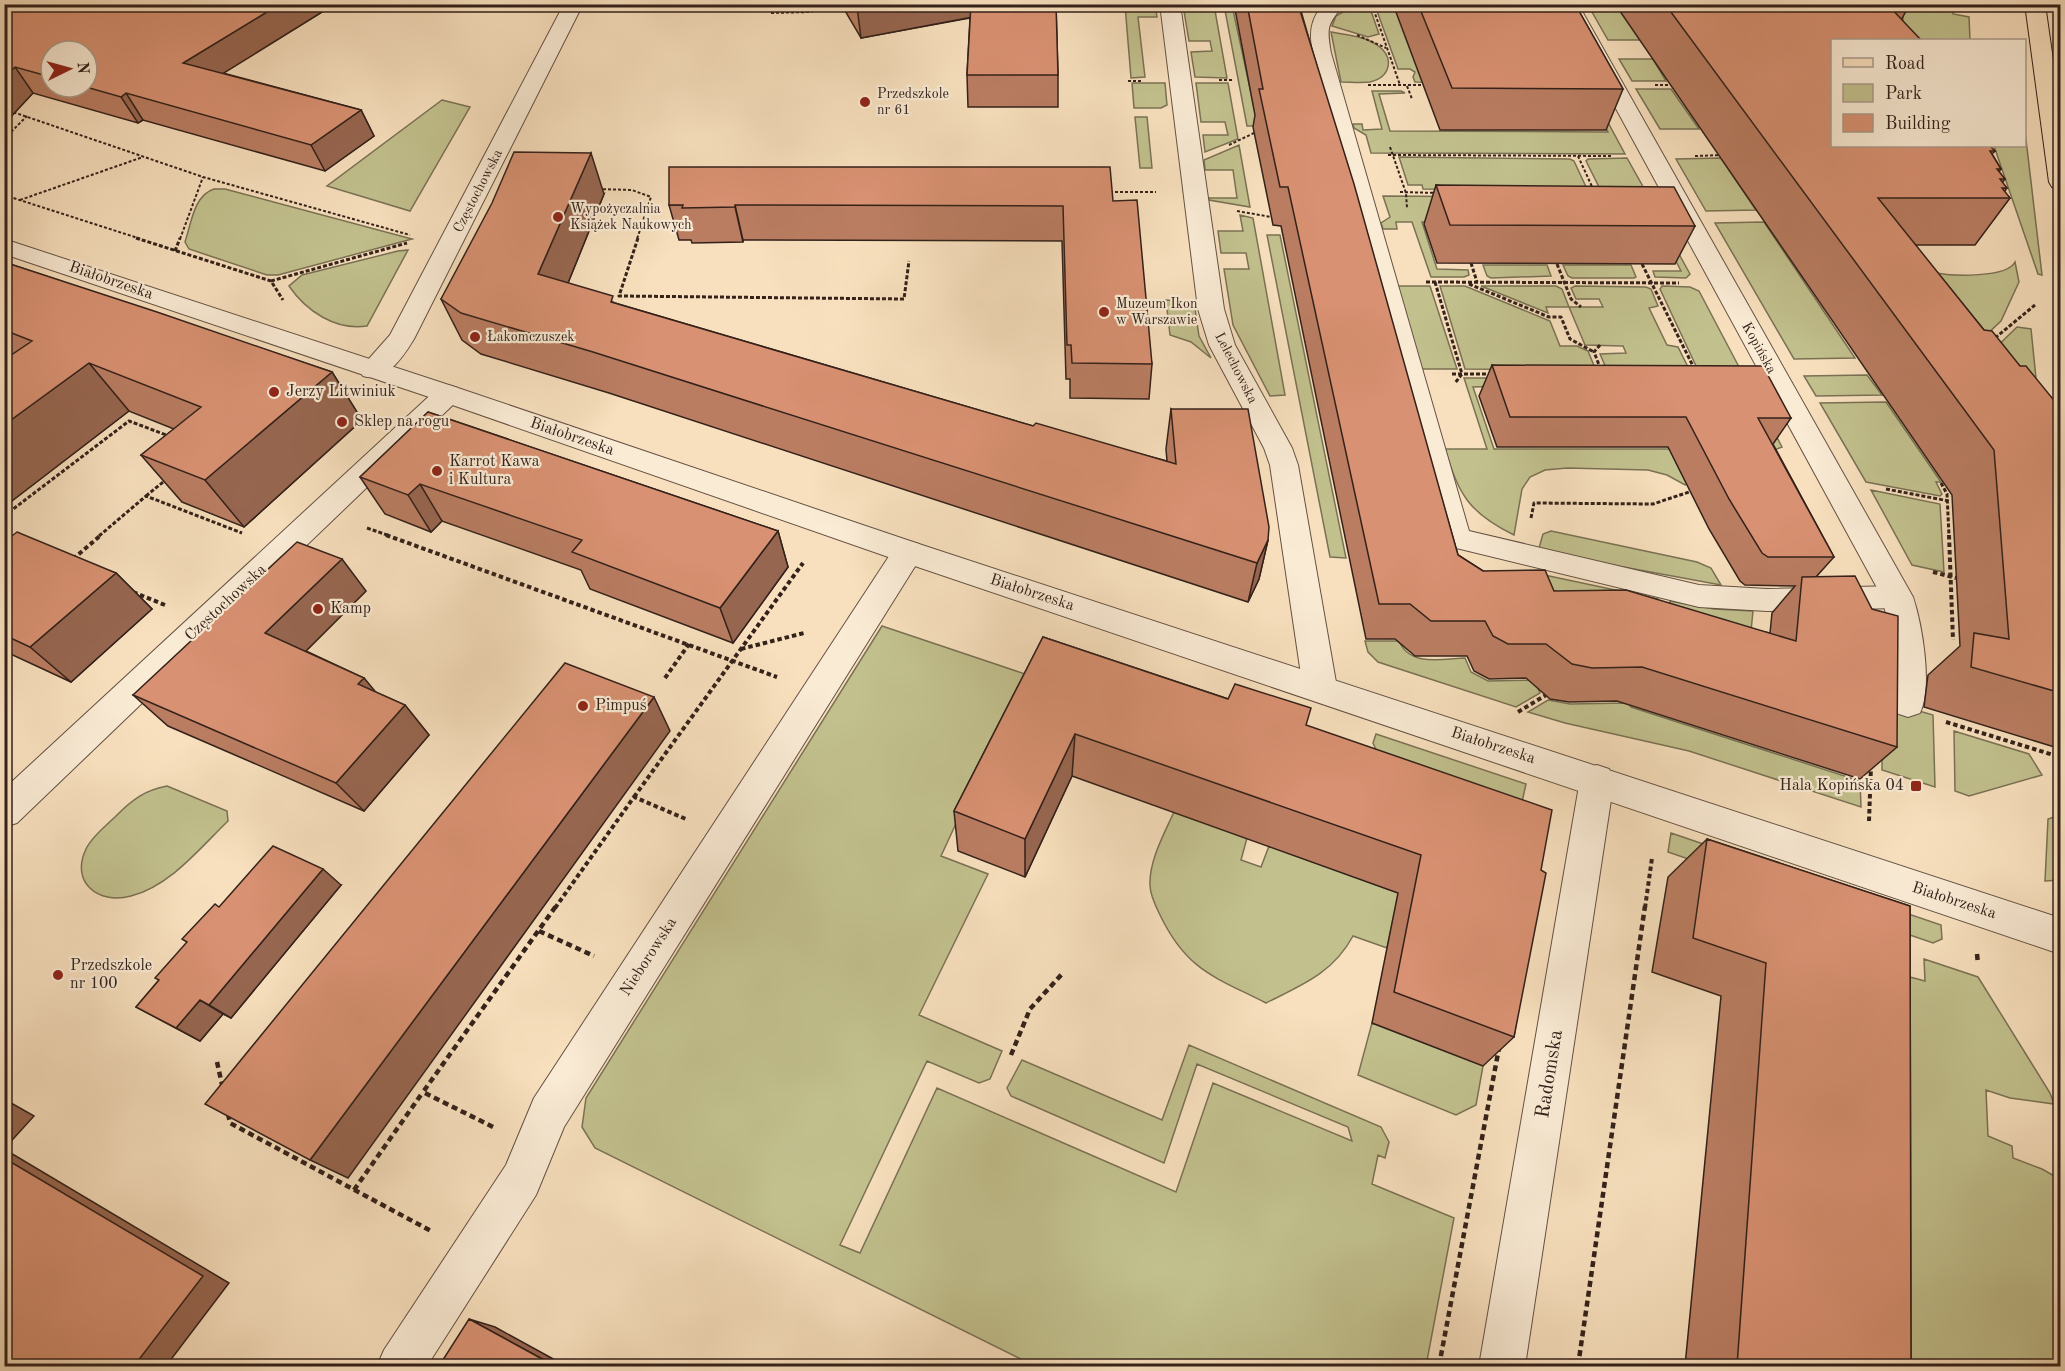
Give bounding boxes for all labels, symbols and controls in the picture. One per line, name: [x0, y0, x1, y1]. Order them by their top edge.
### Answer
north arrow: [39, 39, 99, 99]
legend: [1831, 39, 2026, 147]
text: Road: [1885, 55, 1925, 73]
text: N: [73, 61, 91, 75]
text: Park: [1885, 85, 1922, 103]
place label: Przedszkole nr 61: [877, 87, 949, 117]
marker: Przedszkole nr 61: [858, 95, 872, 109]
text: Building: [1885, 115, 1951, 133]
street label: Częstochowska: [451, 147, 505, 235]
place label: Wypożyczalnia Książek Naukowych: [570, 202, 692, 232]
marker: Wypożyczalnia Książek Naukowych: [551, 210, 565, 224]
street label: Białobrzeska: [67, 259, 155, 303]
place label: Muzeum Ikon w Warszawie: [1116, 297, 1198, 327]
marker: Muzeum Ikon w Warszawie: [1097, 305, 1111, 319]
street label: Kopińska: [1739, 320, 1779, 376]
marker: Łakomczuszek: [468, 330, 482, 344]
place label: Łakomczuszek: [487, 330, 575, 344]
street label: Lelechowska: [1212, 330, 1260, 406]
place label: Jerzy Litwiniuk: [286, 384, 396, 400]
marker: Jerzy Litwiniuk: [267, 385, 281, 399]
place label: Sklep na rogu: [354, 414, 450, 430]
marker: Sklep na rogu: [335, 415, 349, 429]
street label: Białobrzeska: [528, 415, 616, 459]
place label: Karrot Kawa i Kultura: [449, 454, 540, 488]
marker: Karrot Kawa i Kultura: [430, 464, 444, 478]
street label: Częstochowska: [182, 561, 270, 645]
street label: Białobrzeska: [988, 572, 1076, 614]
place label: Kamp: [330, 601, 371, 617]
marker: Kamp: [311, 602, 325, 616]
place label: Pimpuś: [595, 698, 647, 714]
marker: Pimpuś: [576, 699, 590, 713]
street label: Białobrzeska: [1449, 725, 1537, 767]
place label: Hala Kopińska 04: [1779, 778, 1904, 794]
marker: Hala Kopińska 04: [1909, 779, 1923, 793]
street label: Białobrzeska: [1910, 880, 1998, 922]
street label: Nieborowska: [618, 915, 680, 999]
place label: Przedszkole nr 100: [70, 958, 152, 992]
marker: Przedszkole nr 100: [51, 968, 65, 982]
street label: Radomska: [1533, 1028, 1567, 1120]

